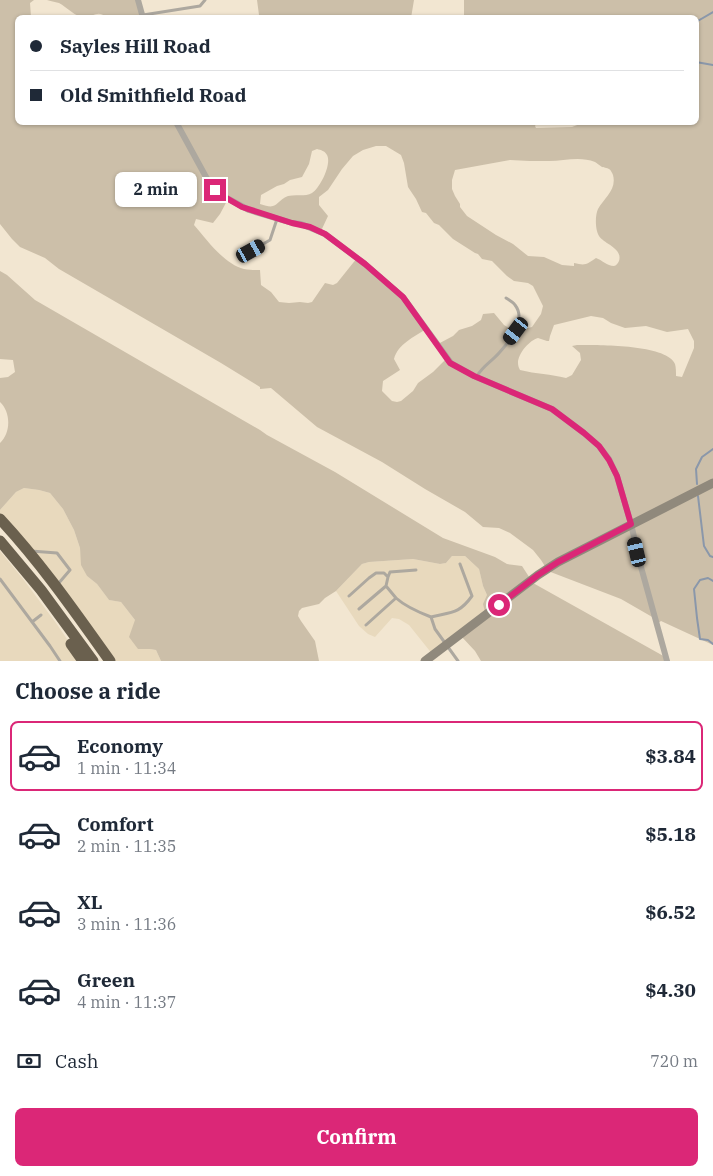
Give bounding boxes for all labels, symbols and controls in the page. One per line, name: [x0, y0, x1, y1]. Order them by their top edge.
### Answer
text: Sayles Hill Road: [60, 34, 211, 58]
text: Old Smithfield Road: [60, 83, 247, 107]
callout: 2 min: [115, 172, 198, 208]
text: 2 min: [134, 179, 178, 199]
route end: [204, 179, 226, 201]
car: [234, 237, 267, 265]
car: [500, 315, 531, 347]
car: [626, 536, 647, 568]
route start: [488, 594, 510, 616]
text: Choose a ride: [15, 676, 161, 705]
icon: car: [17, 734, 62, 779]
text: Economy: [77, 734, 163, 758]
text: $3.84: [645, 744, 696, 768]
text: 1 min · 11:34: [77, 758, 176, 778]
icon: car: [17, 812, 62, 857]
text: Comfort: [77, 812, 154, 836]
text: $5.18: [645, 822, 696, 846]
text: 2 min · 11:35: [77, 836, 176, 856]
icon: car: [17, 890, 62, 935]
text: XL: [77, 890, 103, 914]
text: $6.52: [645, 900, 696, 924]
text: 3 min · 11:36: [77, 914, 176, 934]
icon: car: [17, 968, 62, 1013]
text: Green: [77, 968, 135, 992]
text: $4.30: [645, 978, 696, 1002]
text: 4 min · 11:37: [77, 992, 176, 1012]
icon: cash: [15, 1047, 43, 1075]
text: Cash: [55, 1049, 99, 1073]
text: 720 m: [650, 1051, 698, 1071]
button: Confirm: [15, 1108, 698, 1166]

